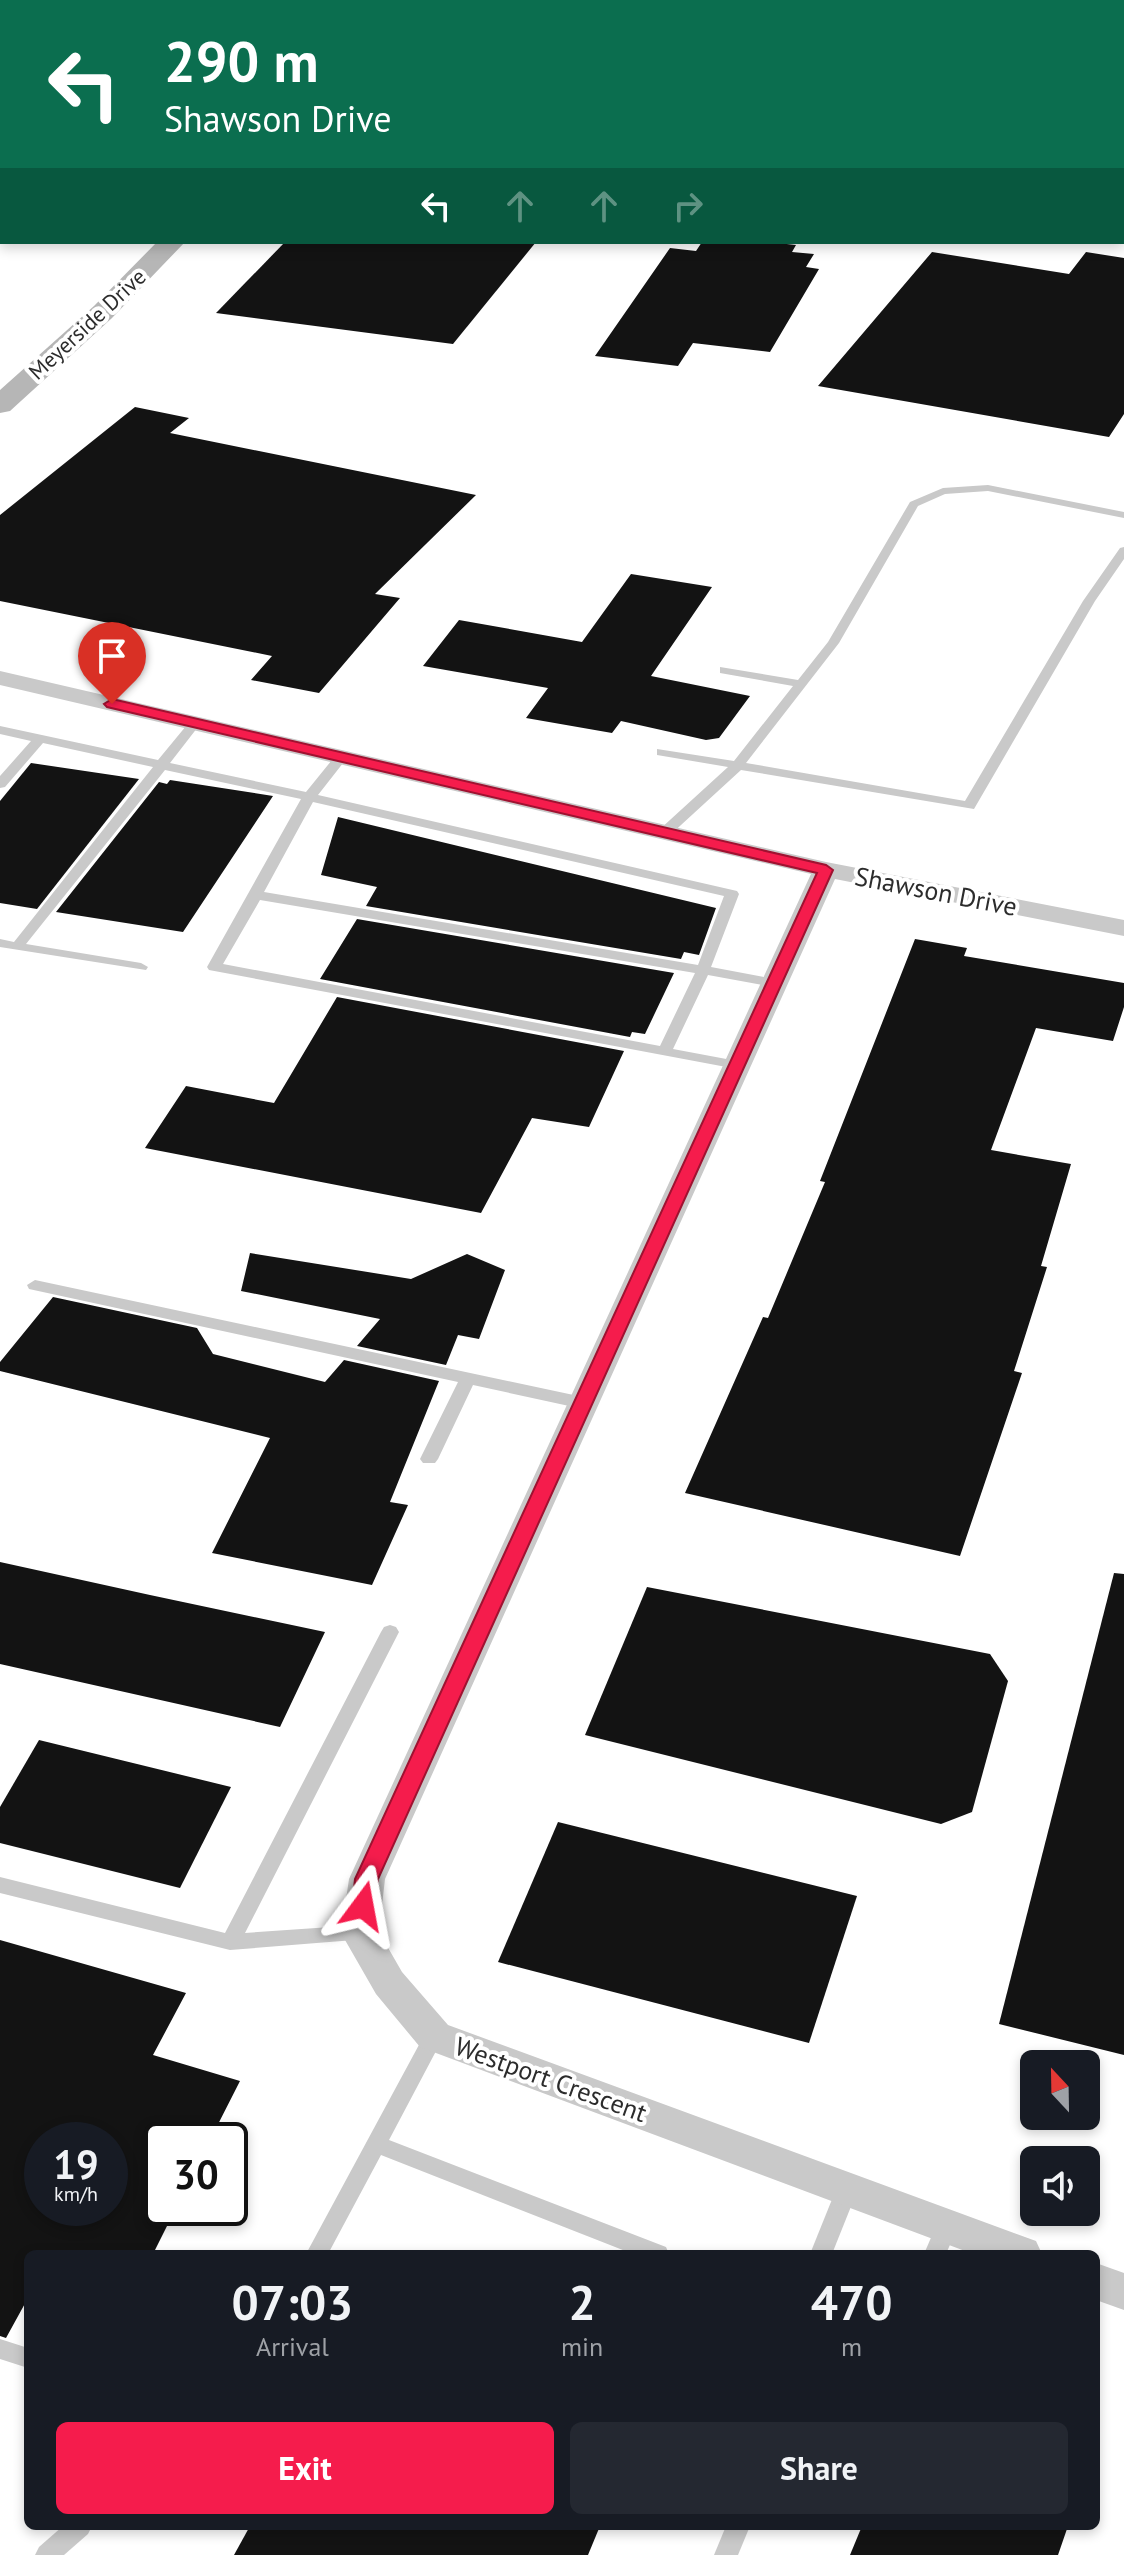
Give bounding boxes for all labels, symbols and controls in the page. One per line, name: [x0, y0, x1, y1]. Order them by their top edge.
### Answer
text: 290 m: [164, 25, 319, 97]
icon: left: [32, 32, 136, 136]
text: Shawson Drive: [164, 95, 392, 142]
icon: left: [414, 184, 458, 228]
icon: ahead: [498, 184, 542, 228]
icon: ahead: [582, 184, 626, 228]
icon: right: [666, 184, 710, 228]
street label: Meyerside Drive: [23, 263, 151, 385]
pin: [78, 622, 146, 704]
icon: arrive: [90, 634, 134, 678]
street label: Shawson Drive: [852, 859, 1020, 923]
position arrow: [321, 1864, 405, 1948]
street label: Westport Crescent: [451, 2029, 652, 2129]
north arrow: [1020, 2050, 1100, 2130]
map controls: [1020, 2050, 1100, 2226]
speed limit sign: 30: [144, 2122, 248, 2226]
text: 19: [53, 2138, 99, 2190]
button: sound: [1020, 2146, 1100, 2226]
text: km/h: [54, 2181, 98, 2207]
text: 07:03: [232, 2271, 353, 2333]
text: 2: [568, 2271, 596, 2333]
text: 470: [811, 2271, 892, 2333]
text: Arrival: [256, 2330, 329, 2363]
text: min: [561, 2330, 603, 2363]
text: m: [841, 2330, 862, 2363]
button: Exit: [56, 2422, 554, 2514]
button: Share: [570, 2422, 1068, 2514]

